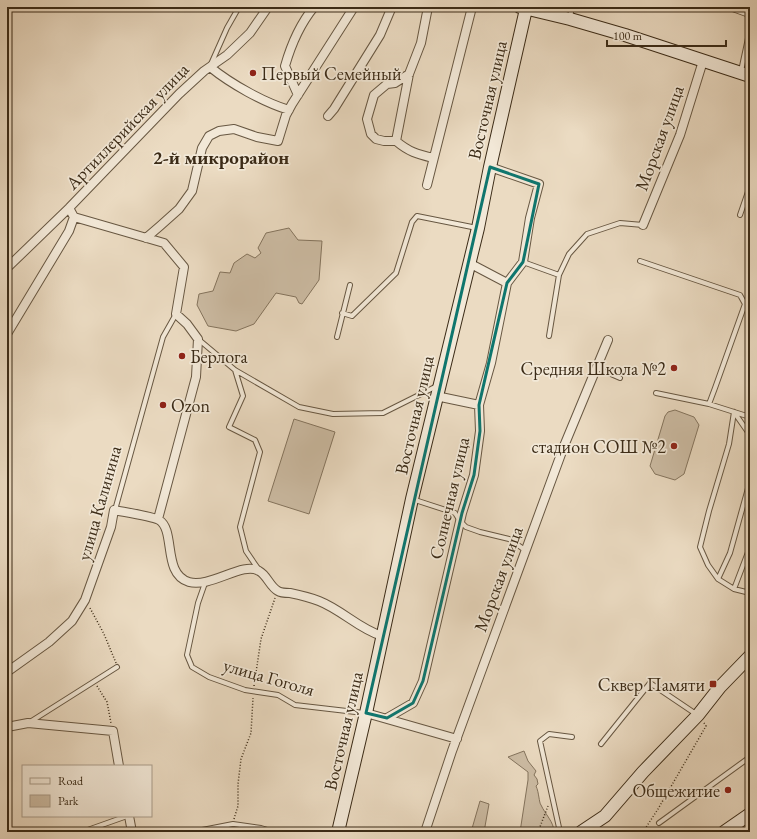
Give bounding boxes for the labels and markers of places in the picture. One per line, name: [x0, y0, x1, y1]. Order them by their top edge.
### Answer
place label: Первый Семейный: [261, 62, 402, 85]
marker: Первый Семейный: [248, 68, 258, 78]
place label: Берлога: [190, 345, 248, 368]
marker: Берлога: [177, 351, 187, 361]
place label: Средняя Школа №2: [521, 357, 666, 380]
marker: Средняя Школа №2: [669, 363, 679, 373]
place label: Ozon: [171, 394, 210, 417]
marker: Ozon: [158, 400, 168, 410]
place label: стадион СОШ №2: [532, 435, 666, 458]
marker: стадион СОШ №2: [669, 441, 679, 451]
place label: Сквер Памяти: [598, 673, 705, 696]
marker: Сквер Памяти: [708, 679, 718, 689]
place label: Общежитие: [633, 779, 720, 802]
marker: Общежитие: [723, 785, 733, 795]

